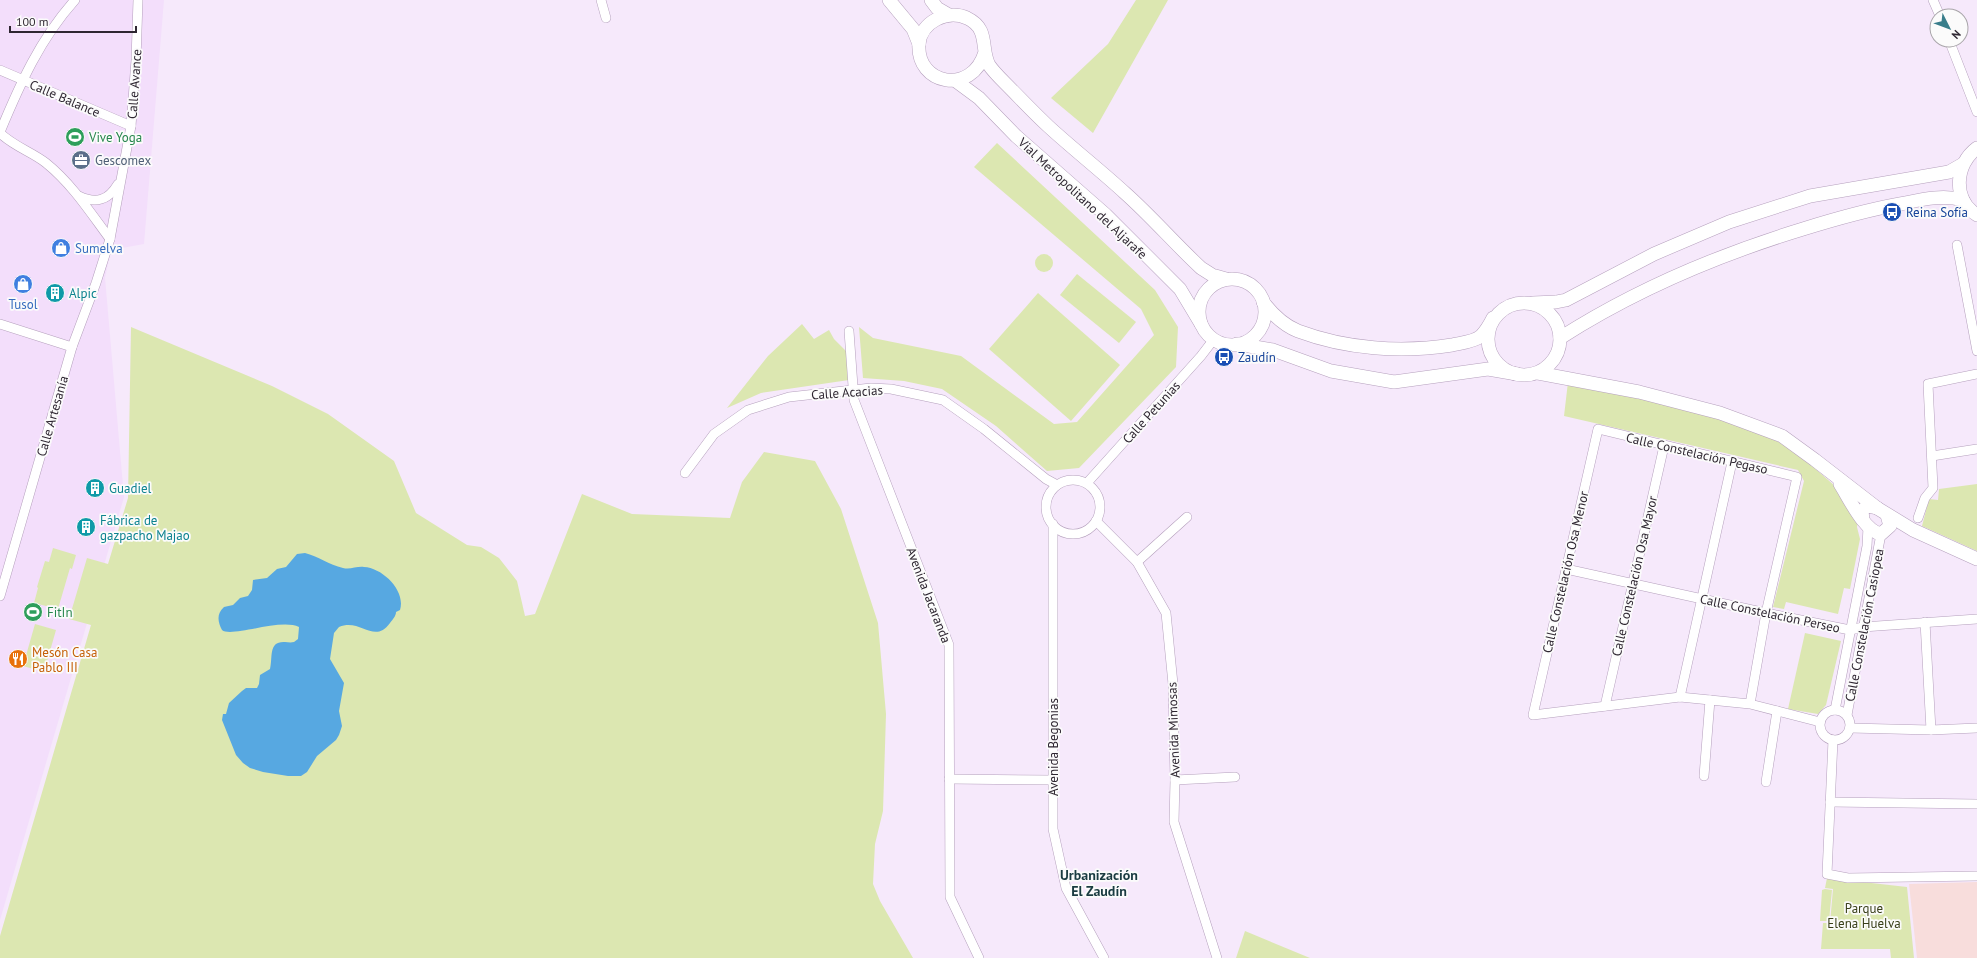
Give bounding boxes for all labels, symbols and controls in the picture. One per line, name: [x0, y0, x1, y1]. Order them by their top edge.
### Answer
scale bar: [10, 8, 136, 34]
north arrow: [1929, 8, 1969, 48]
text: 100 m: [16, 14, 49, 29]
text: N: [1949, 27, 1964, 42]
street label: Calle Avance: [124, 49, 145, 120]
street label: Calle Balance: [27, 76, 103, 121]
sports icon: Vive Yoga: [64, 126, 86, 148]
place label: Vive Yoga: [88, 129, 142, 146]
street label: Vial Metropolitano del Aljarafe: [1014, 133, 1151, 263]
office icon: Gescomex: [70, 149, 92, 171]
place label: Gescomex: [95, 152, 151, 169]
bus stop icon: Reina Sofía: [1881, 201, 1903, 223]
place label: Reina Sofía: [1906, 204, 1968, 221]
shop icon: Sumelva: [50, 237, 72, 259]
place label: Sumelva: [75, 240, 123, 257]
shop icon: Tusol: [12, 273, 34, 295]
building icon: Alpic: [44, 282, 66, 304]
place label: Alpic: [69, 285, 97, 302]
place label: Tusol: [8, 296, 38, 313]
bus stop icon: Zaudín: [1213, 346, 1235, 368]
place label: Zaudín: [1238, 349, 1276, 366]
street label: Calle Artesanía: [33, 374, 72, 458]
street label: Calle Petunias: [1119, 377, 1184, 447]
street label: Calle Acacias: [811, 382, 884, 403]
street label: Calle Constelación Pegaso: [1624, 429, 1769, 478]
building icon: Guadiel: [84, 477, 106, 499]
place label: Guadiel: [109, 480, 151, 497]
street label: Calle Constelación Osa Menor: [1539, 489, 1593, 655]
street label: Calle Constelación Osa Mayor: [1608, 494, 1661, 658]
place label: Fábrica de gazpacho Majao: [100, 512, 190, 544]
building icon: Fábrica de gazpacho Majao: [75, 516, 97, 538]
street label: Avenida Jacaranda: [902, 545, 955, 646]
street label: Calle Constelación Casiopea: [1841, 547, 1888, 703]
street label: Calle Constelación Perseo: [1698, 590, 1841, 637]
sports icon: FitIn: [22, 601, 44, 623]
place label: FitIn: [47, 604, 73, 621]
place label: Mesón Casa Pablo III: [32, 644, 97, 676]
restaurant icon: Mesón Casa Pablo III: [7, 648, 29, 670]
street label: Avenida Mimosas: [1163, 682, 1184, 778]
street label: Avenida Begonias: [1045, 698, 1062, 796]
district label: Urbanización El Zaudín: [1060, 866, 1138, 900]
park label: Parque Elena Huelva: [1827, 900, 1901, 932]

